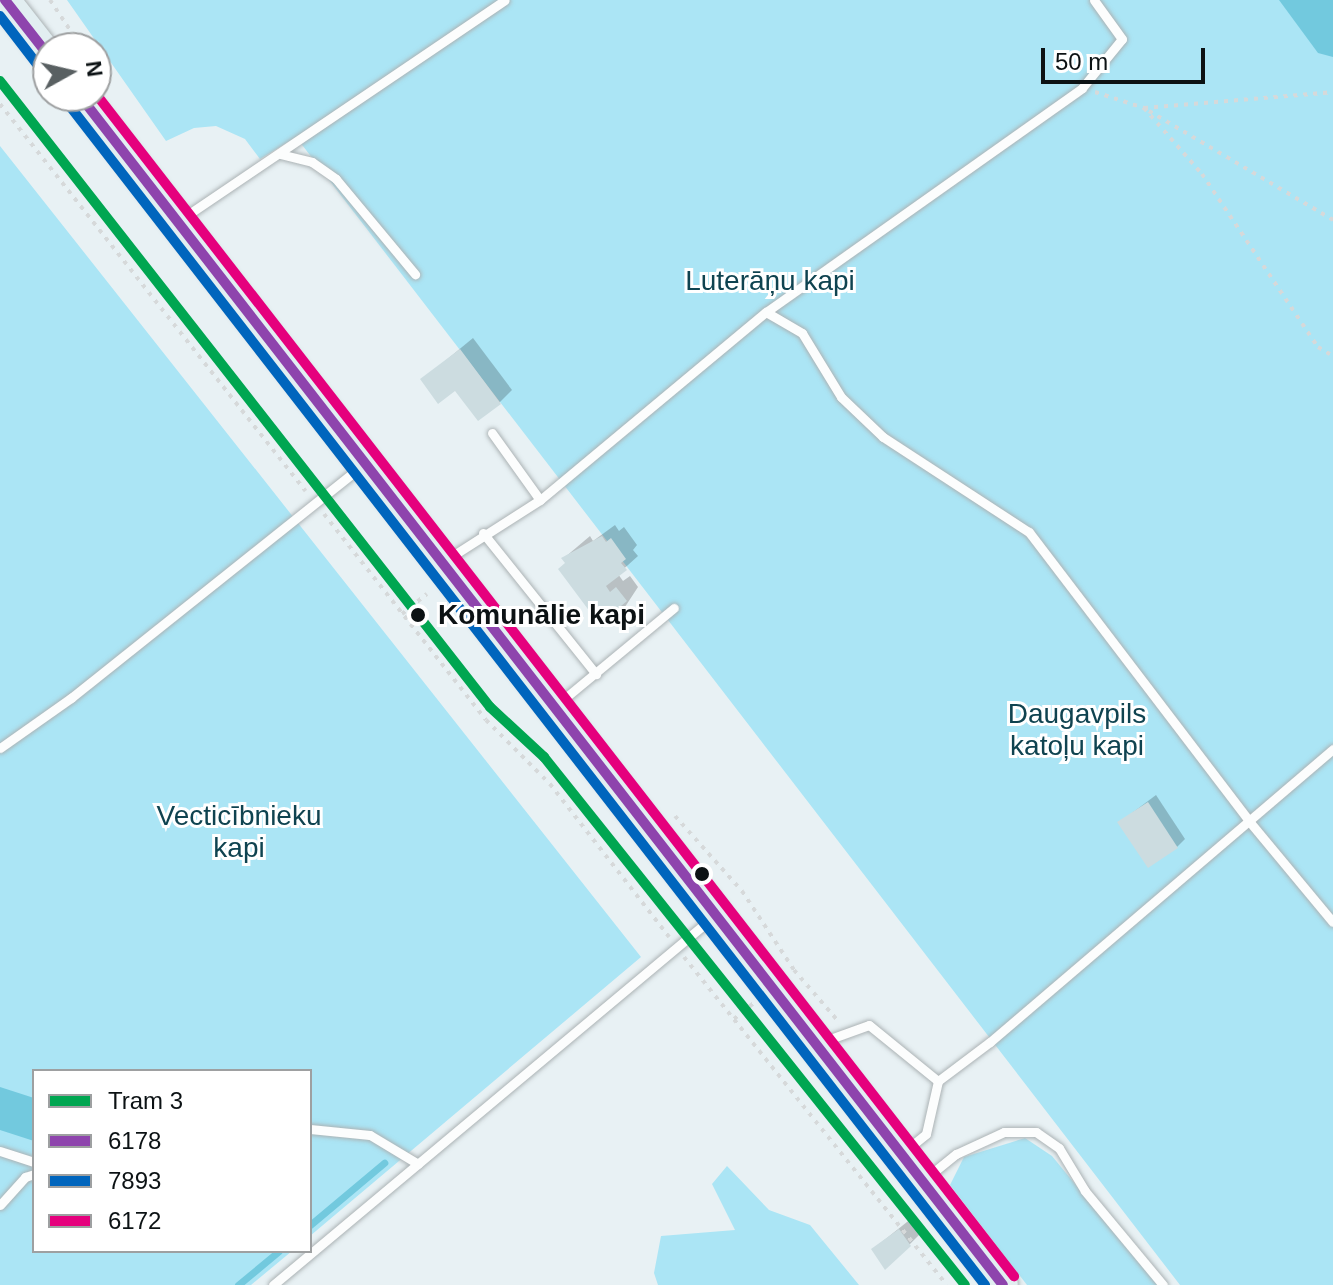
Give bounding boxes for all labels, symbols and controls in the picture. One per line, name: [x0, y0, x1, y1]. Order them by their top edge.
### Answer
north arrow: [32, 32, 112, 112]
scale bar: [1045, 32, 1209, 82]
text: 50 m: [1055, 48, 1108, 75]
text: N: [81, 59, 108, 78]
park label: Luterāņu kapi: [685, 264, 855, 298]
place label: Komunālie kapi: [438, 598, 645, 632]
marker: Komunālie kapi: [405, 602, 431, 628]
park label: Daugavpils katoļu kapi: [1008, 697, 1146, 763]
park label: Vecticībnieku kapi: [157, 799, 321, 865]
unlabelled marker: [694, 866, 710, 882]
legend: [32, 1069, 312, 1253]
text: Tram 3: [108, 1087, 183, 1114]
text: 6178: [108, 1127, 161, 1154]
text: 7893: [108, 1167, 161, 1194]
text: 6172: [108, 1207, 161, 1234]

